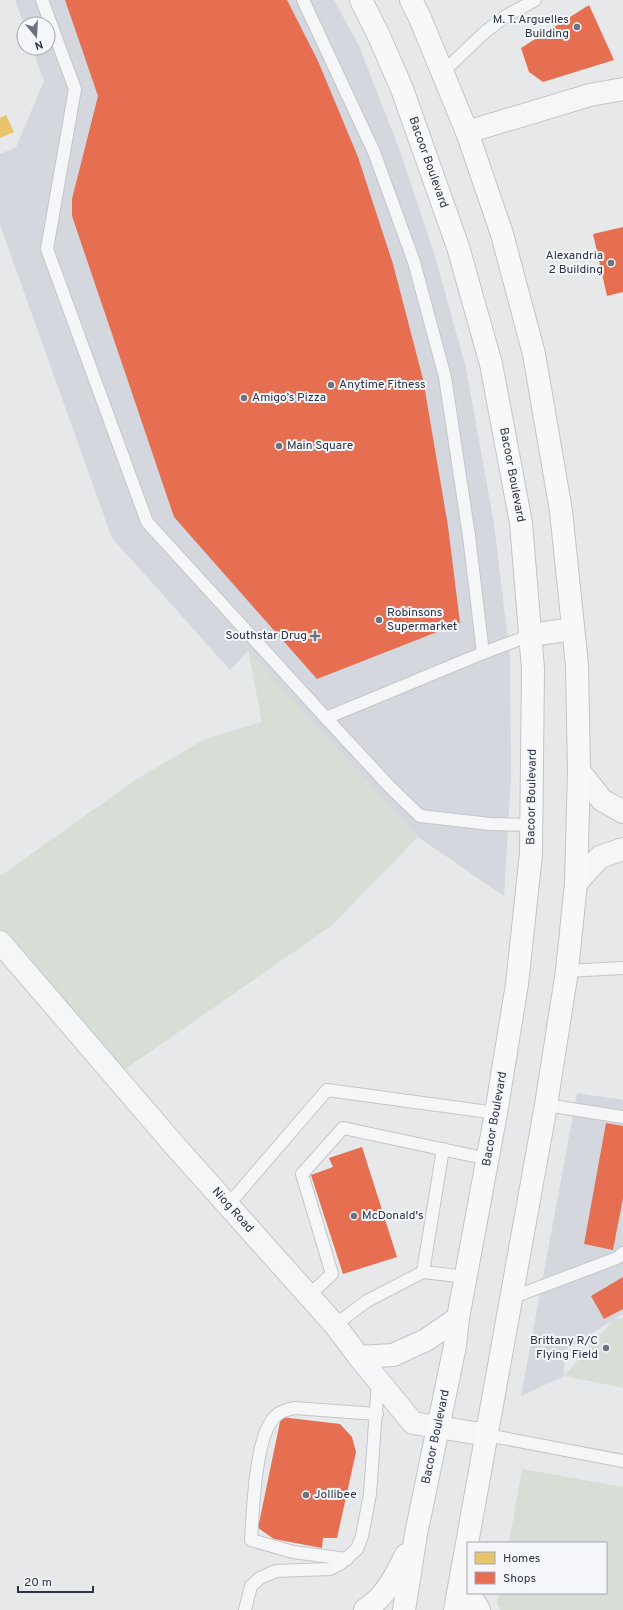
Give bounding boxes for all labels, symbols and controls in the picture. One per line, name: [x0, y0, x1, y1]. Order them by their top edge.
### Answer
place label: M. T. Arguelles Building: [493, 12, 569, 42]
north arrow: [16, 16, 56, 56]
marker: M. T. Arguelles Building: [572, 22, 582, 32]
text: N: [33, 37, 45, 52]
street label: Bacoor Boulevard: [404, 115, 452, 210]
place label: Alexandria 2 Building: [546, 248, 603, 278]
marker: Alexandria 2 Building: [606, 258, 616, 268]
place label: Anytime Fitness: [339, 377, 426, 393]
marker: Anytime Fitness: [326, 380, 336, 390]
place label: Amigo’s Pizza: [252, 390, 326, 406]
marker: Amigo’s Pizza: [239, 393, 249, 403]
street label: Bacoor Boulevard: [495, 426, 529, 523]
place label: Main Square: [287, 438, 353, 454]
marker: Main Square: [274, 441, 284, 451]
place label: Robinsons Supermarket: [387, 605, 457, 635]
marker: Robinsons Supermarket: [374, 615, 384, 625]
place label: Southstar Drug: [225, 628, 307, 644]
marker: Southstar Drug: [310, 631, 320, 641]
street label: Bacoor Boulevard: [523, 749, 541, 845]
street label: Bacoor Boulevard: [479, 1070, 511, 1168]
street label: Niog Road: [208, 1184, 257, 1236]
place label: McDonald's: [362, 1208, 424, 1224]
marker: McDonald's: [349, 1211, 359, 1221]
place label: Brittany R/C Flying Field: [530, 1333, 598, 1363]
marker: Brittany R/C Flying Field: [601, 1343, 611, 1353]
street label: Bacoor Boulevard: [418, 1388, 454, 1486]
place label: Jollibee: [314, 1487, 357, 1503]
marker: Jollibee: [301, 1490, 311, 1500]
legend: [467, 1542, 607, 1594]
text: Homes: [503, 1551, 540, 1567]
scale bar: [18, 1568, 93, 1594]
text: Shops: [503, 1571, 536, 1587]
text: 20 m: [24, 1575, 52, 1591]

